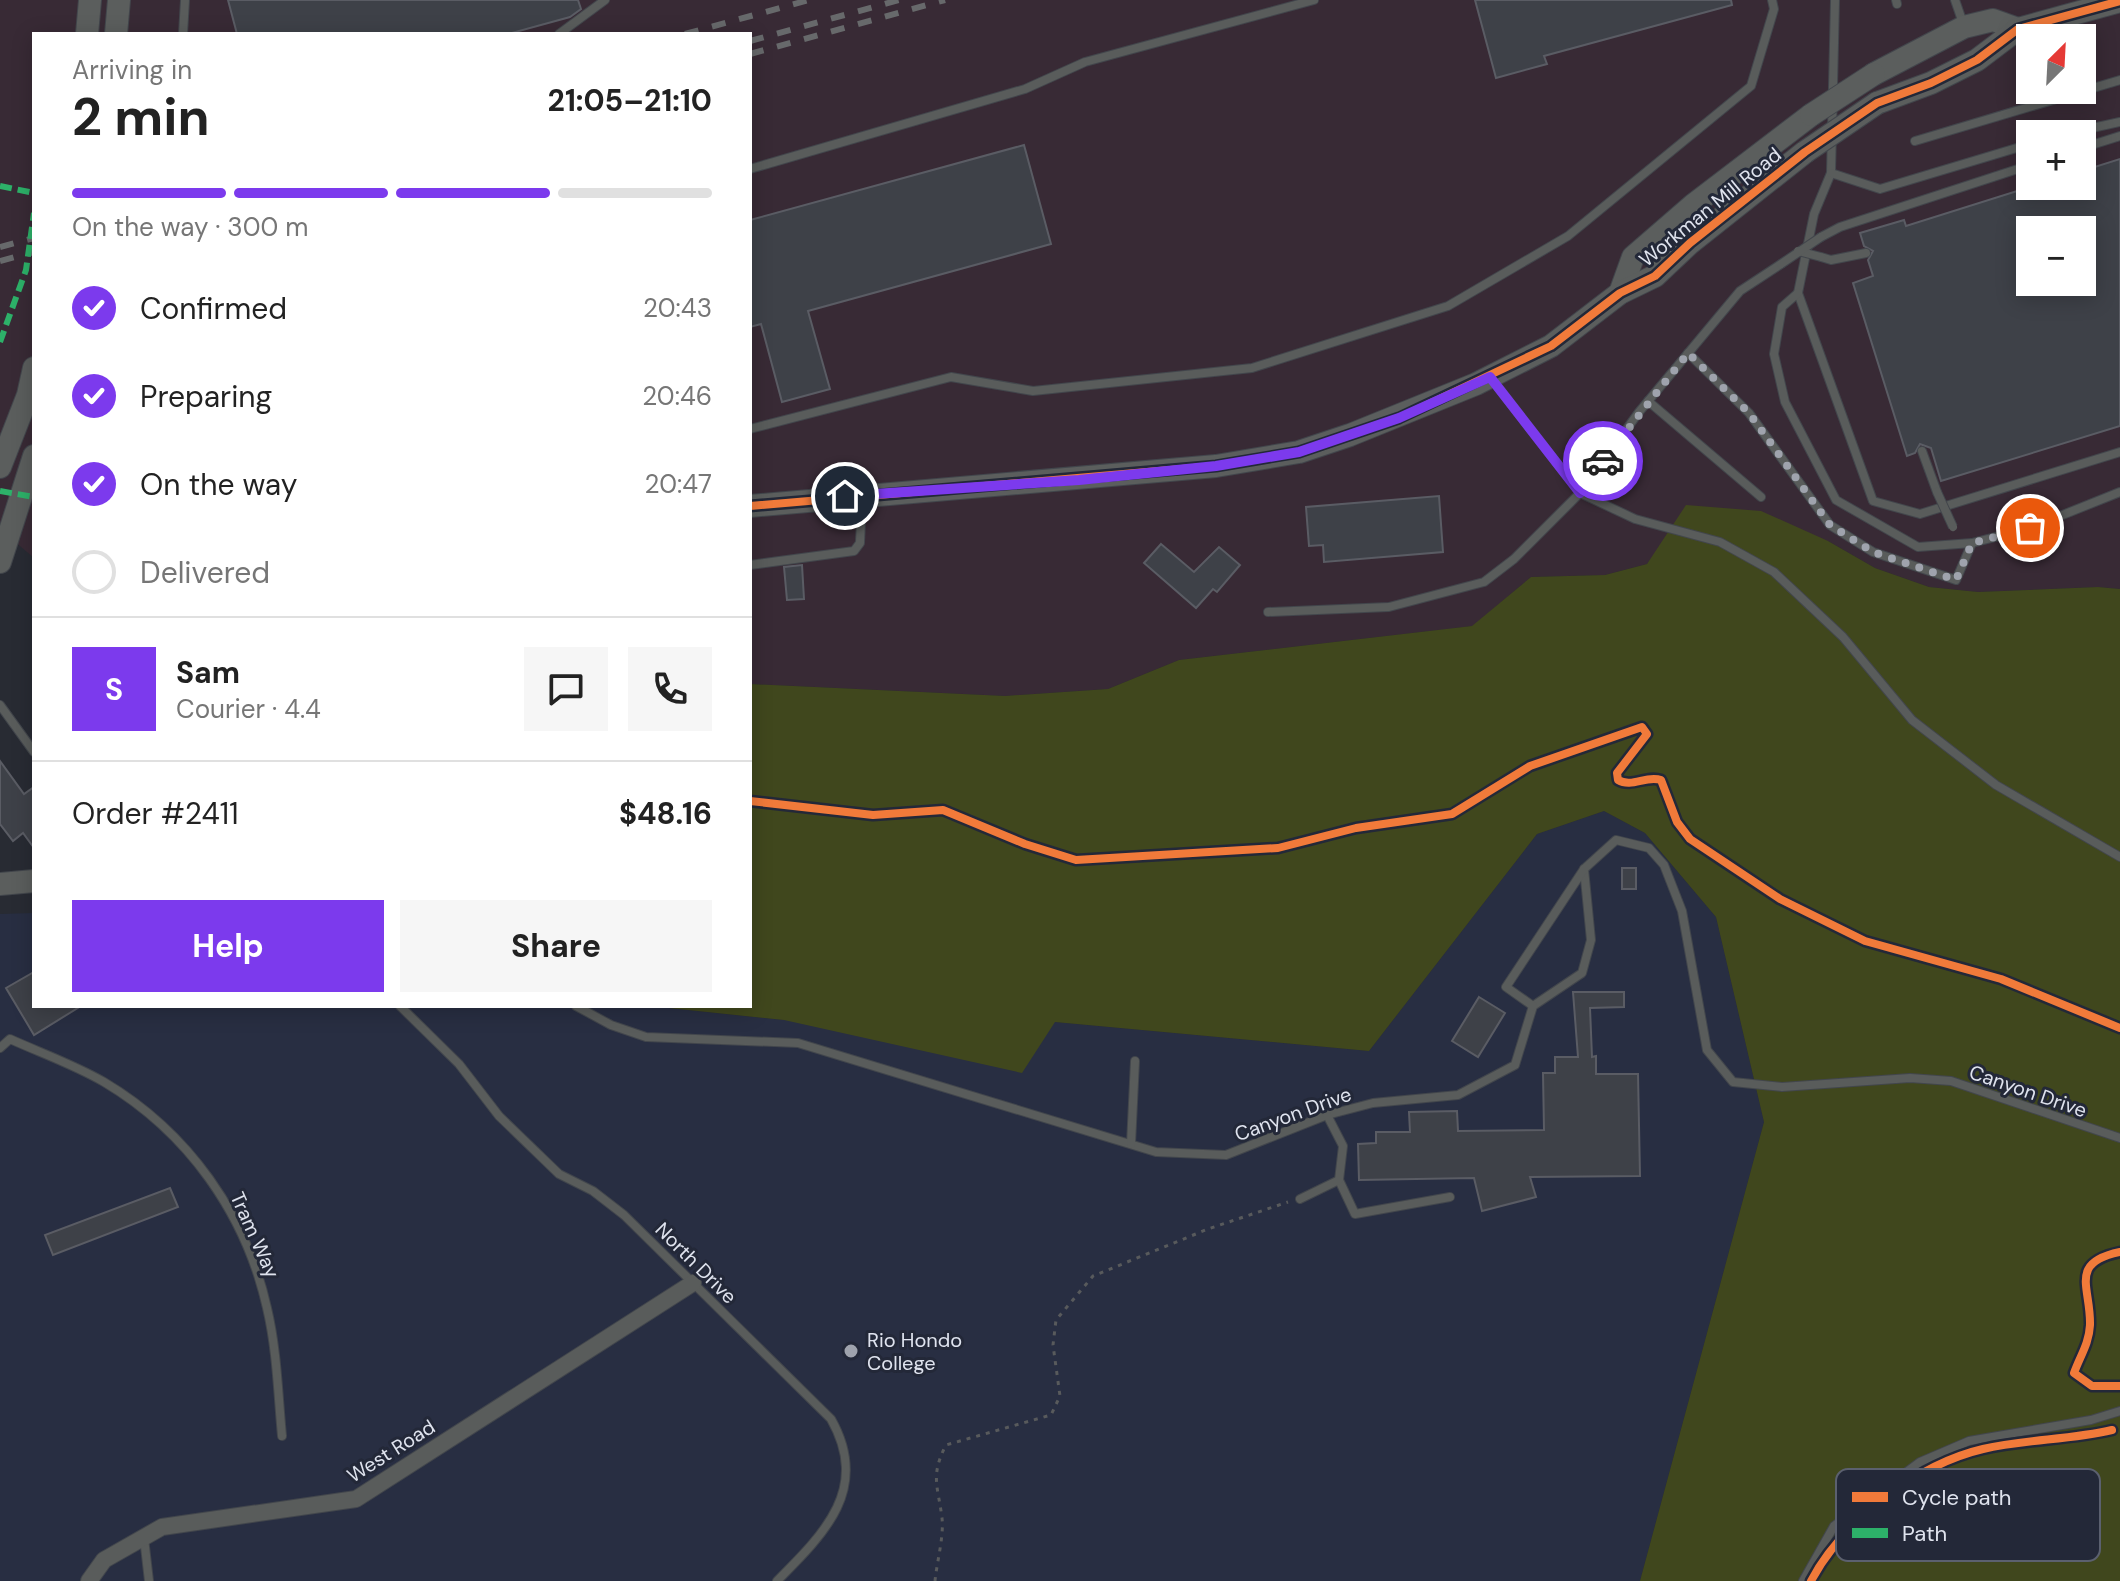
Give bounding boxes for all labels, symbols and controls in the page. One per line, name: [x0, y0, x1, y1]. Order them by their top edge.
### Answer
north arrow: [2016, 24, 2096, 104]
map controls: [2016, 24, 2096, 296]
text: Arriving in: [72, 53, 192, 87]
text: 21:05–21:10: [548, 81, 712, 120]
text: 2 min: [72, 83, 210, 151]
button: +: [2016, 120, 2096, 200]
street label: Workman Mill Road: [1634, 142, 1786, 272]
text: On the way · 300 m: [72, 210, 308, 244]
button: −: [2016, 216, 2096, 296]
icon: check: [72, 286, 116, 330]
text: Confirmed: [140, 289, 287, 328]
text: 20:43: [643, 291, 712, 325]
icon: check: [72, 374, 116, 418]
text: Preparing: [140, 377, 272, 416]
text: 20:46: [642, 379, 712, 413]
courier: [1563, 421, 1643, 501]
icon: car: [1581, 439, 1625, 483]
icon: check: [72, 462, 116, 506]
pin: [811, 462, 879, 530]
text: On the way: [140, 465, 297, 504]
text: 20:47: [645, 467, 712, 501]
icon: home: [823, 474, 867, 518]
pin: [1996, 494, 2064, 562]
icon: bag: [2008, 506, 2052, 550]
text: Delivered: [140, 553, 270, 592]
button: chat: [524, 647, 608, 731]
button: phone: [628, 647, 712, 731]
text: Sam: [176, 653, 240, 692]
text: S: [105, 670, 123, 709]
text: Courier · 4.4: [176, 692, 321, 726]
text: Order #2411: [72, 794, 239, 833]
text: $48.16: [619, 794, 712, 833]
button: Help: [72, 900, 384, 992]
button: Share: [400, 900, 712, 992]
street label: Canyon Drive: [1966, 1059, 2090, 1123]
street label: Canyon Drive: [1231, 1081, 1355, 1147]
street label: Tram Way: [224, 1188, 286, 1282]
street label: North Drive: [650, 1217, 742, 1309]
place label: Rio Hondo College: [867, 1327, 962, 1376]
marker: Rio Hondo College: [842, 1342, 860, 1360]
street label: West Road: [342, 1414, 440, 1488]
legend: [1836, 1469, 2100, 1561]
text: Cycle path: [1902, 1483, 2012, 1512]
text: Path: [1902, 1519, 1947, 1548]

